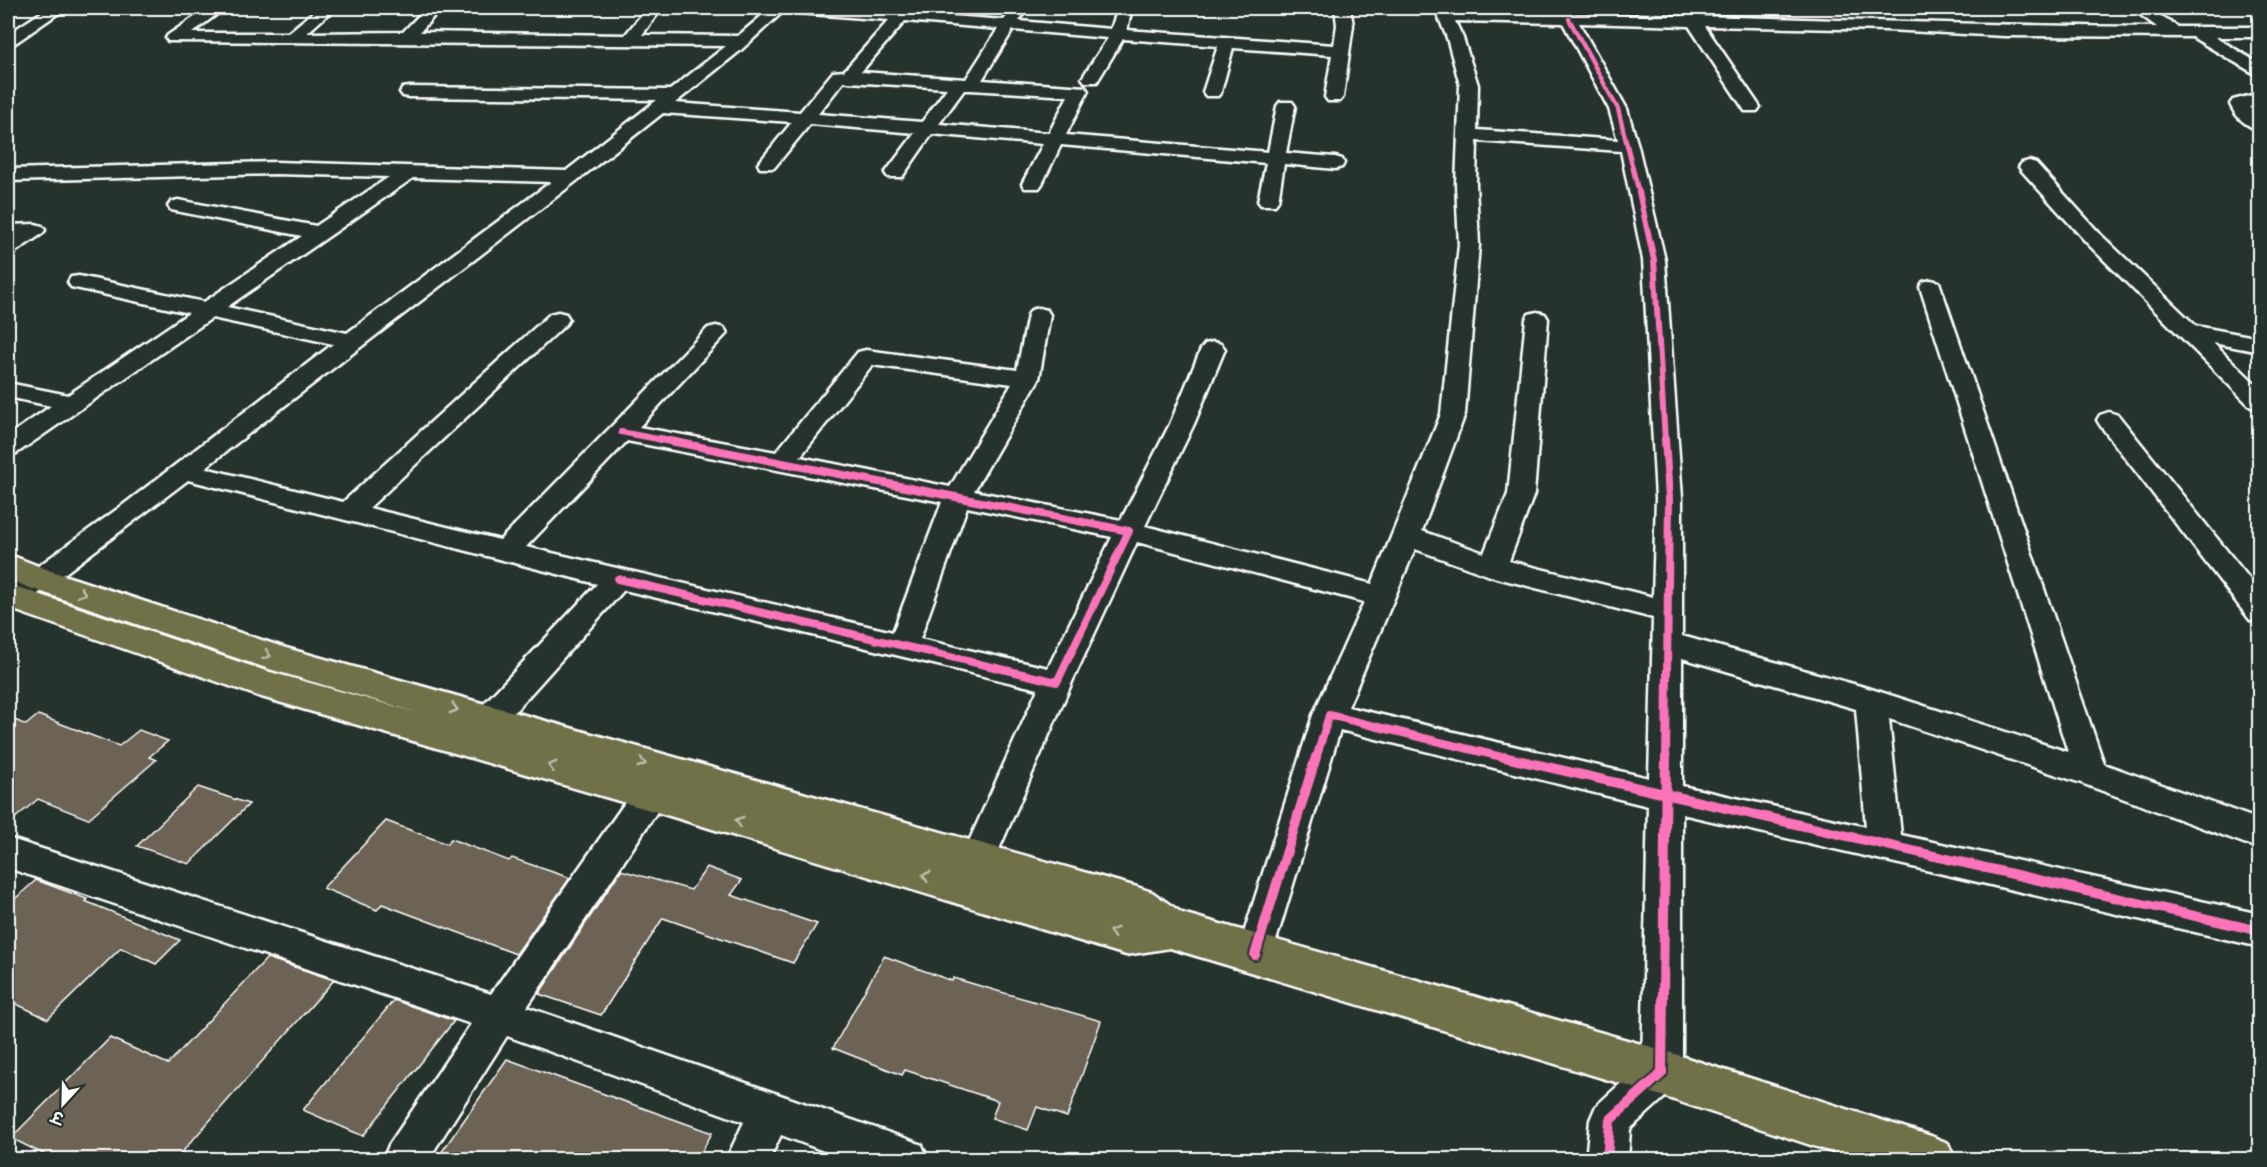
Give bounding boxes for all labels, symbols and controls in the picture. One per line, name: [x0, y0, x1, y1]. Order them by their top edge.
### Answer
one-way arrow: [76, 586, 87, 598]
one-way arrow: [261, 648, 272, 661]
one-way arrow: [448, 702, 459, 714]
one-way arrow: [636, 756, 647, 768]
one-way arrow: [547, 761, 558, 773]
one-way arrow: [734, 816, 745, 828]
one-way arrow: [921, 871, 932, 883]
one-way arrow: [1108, 927, 1119, 939]
north arrow: [33, 1074, 93, 1134]
text: उ: [48, 1106, 68, 1129]

